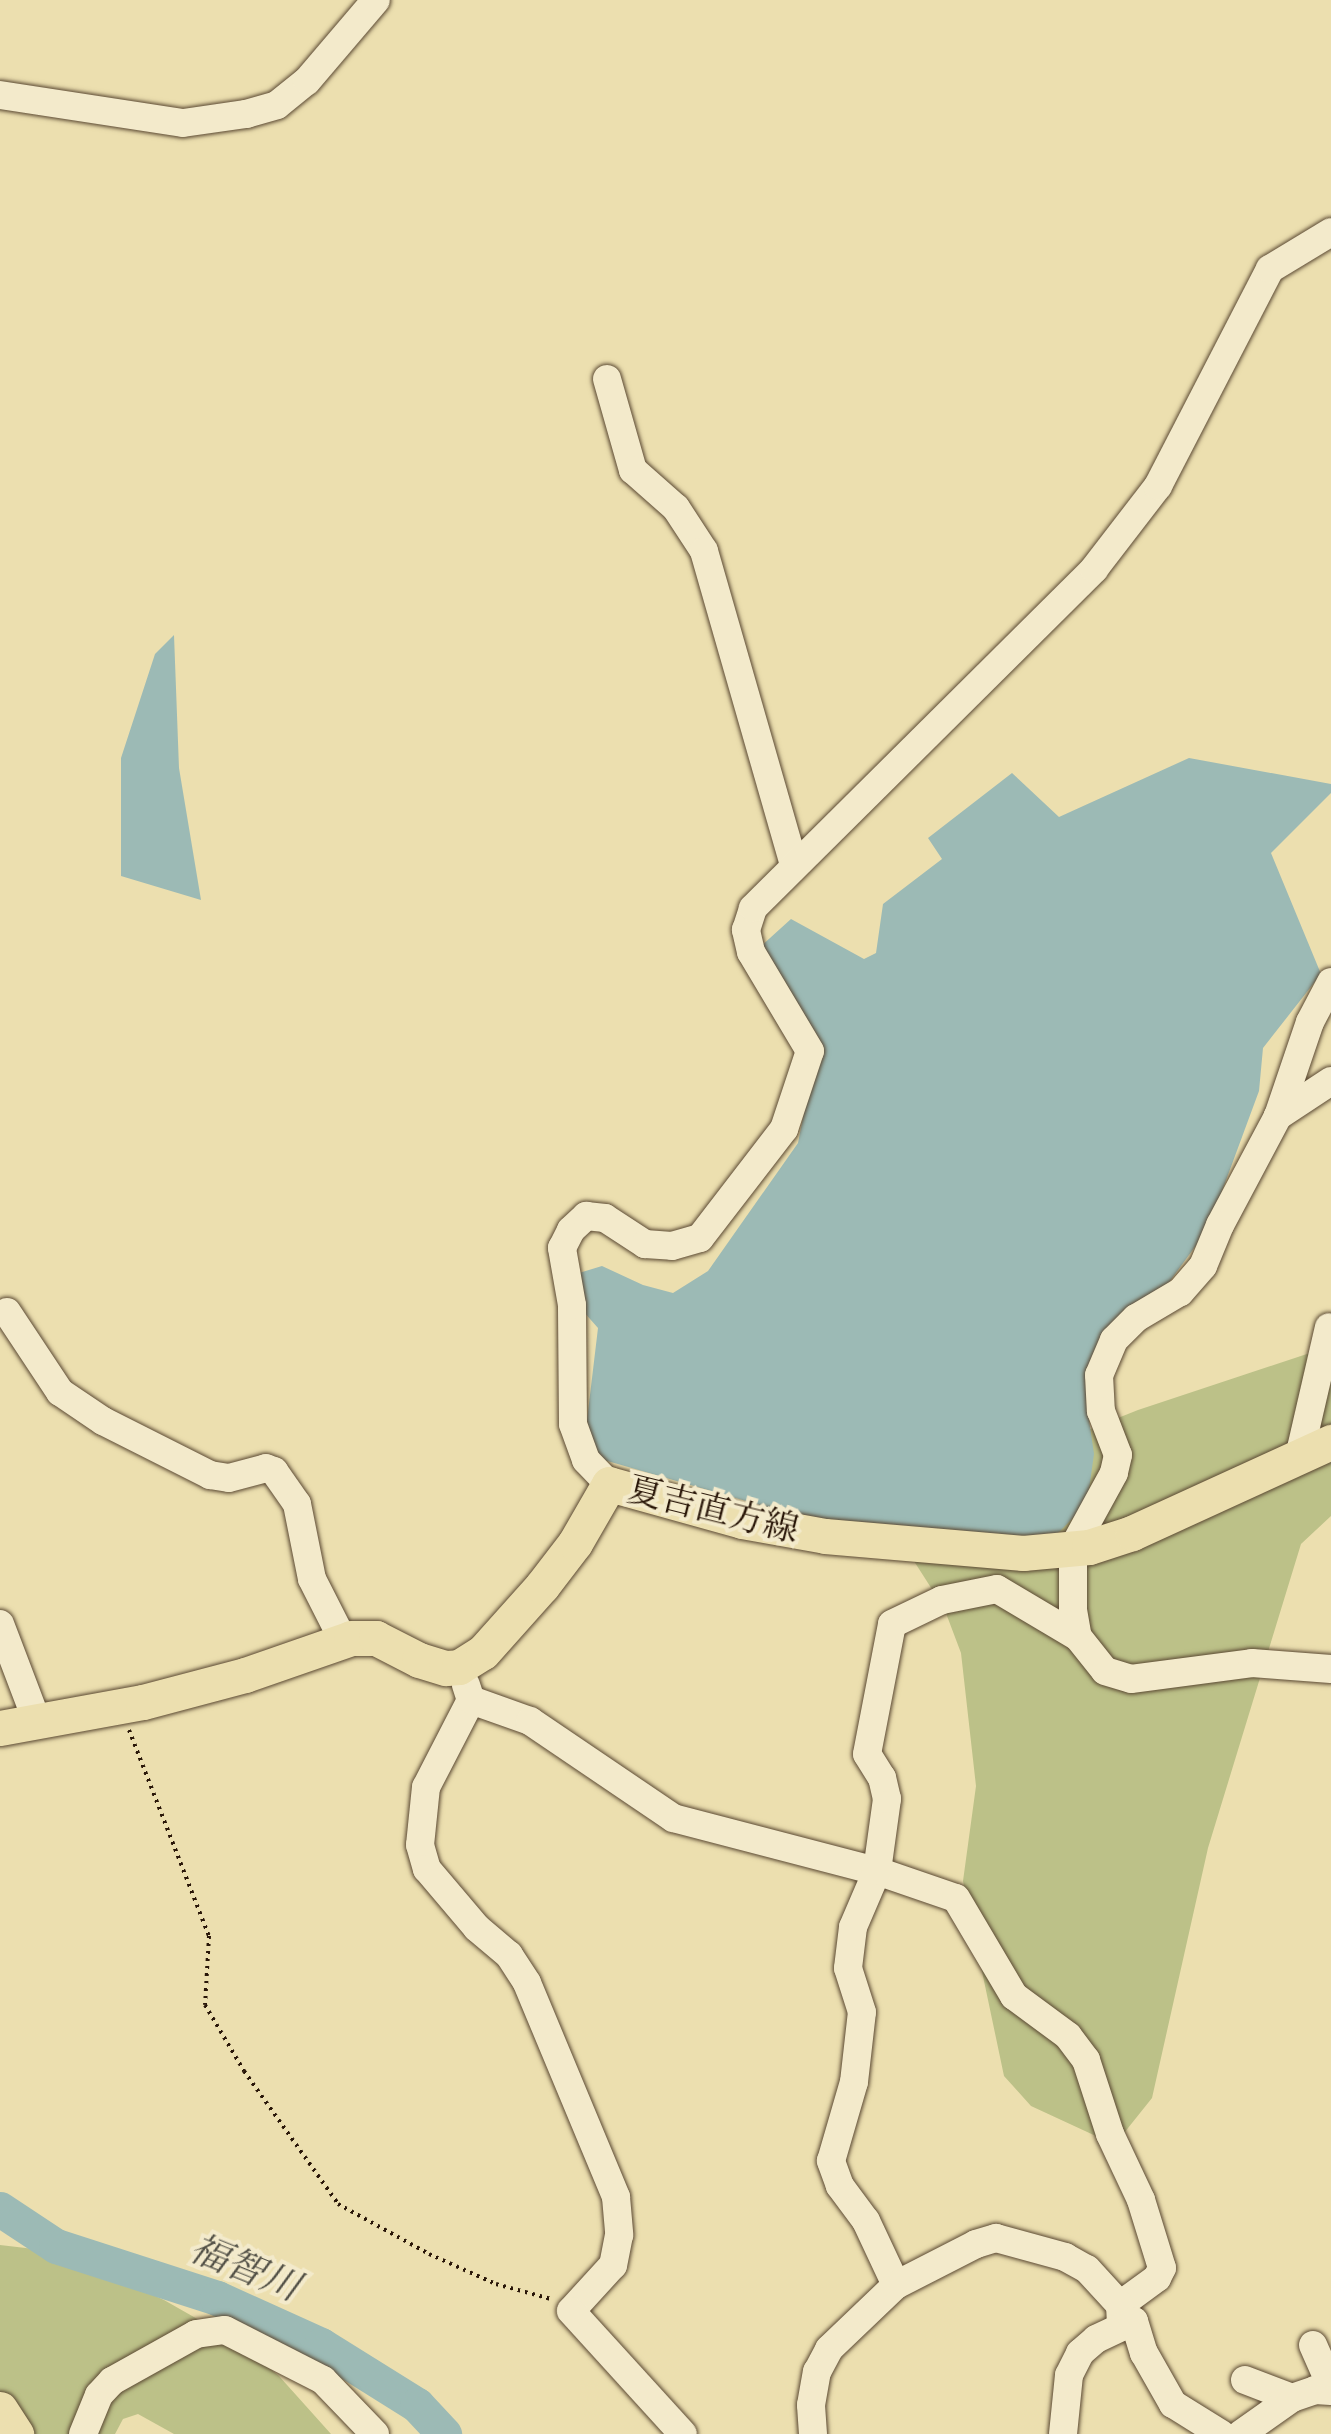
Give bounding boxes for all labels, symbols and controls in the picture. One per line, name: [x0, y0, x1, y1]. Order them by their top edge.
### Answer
street label: 夏吉直方線: [623, 1468, 803, 1552]
water label: 福智川: [184, 2226, 306, 2310]

